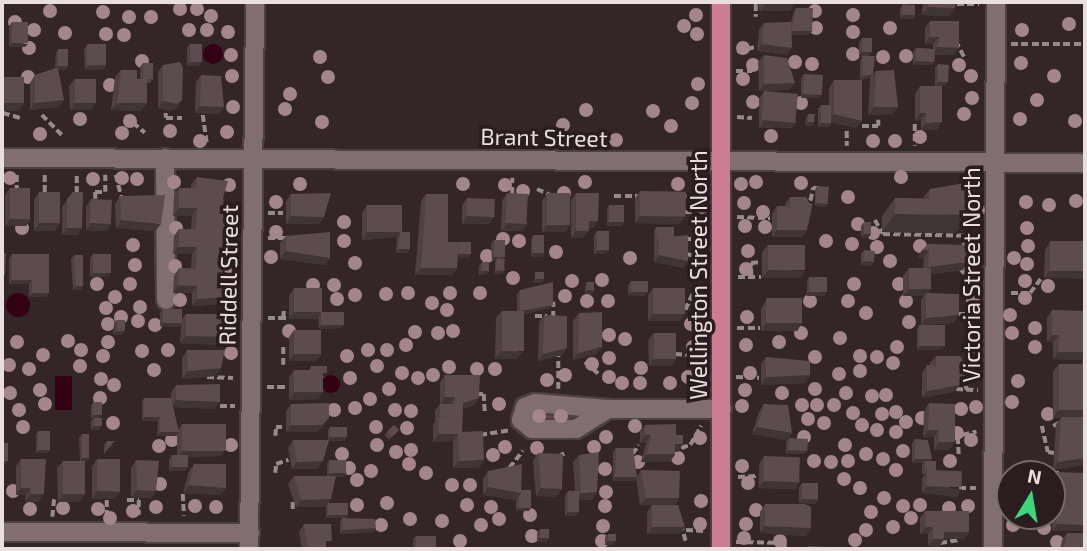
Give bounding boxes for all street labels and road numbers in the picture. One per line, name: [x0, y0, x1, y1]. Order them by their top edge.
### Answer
street label: Brant Street: [480, 122, 608, 152]
street label: Wellington Street North: [684, 150, 712, 400]
street label: Victoria Street North: [957, 167, 985, 383]
street label: Riddell Street: [213, 204, 243, 346]

